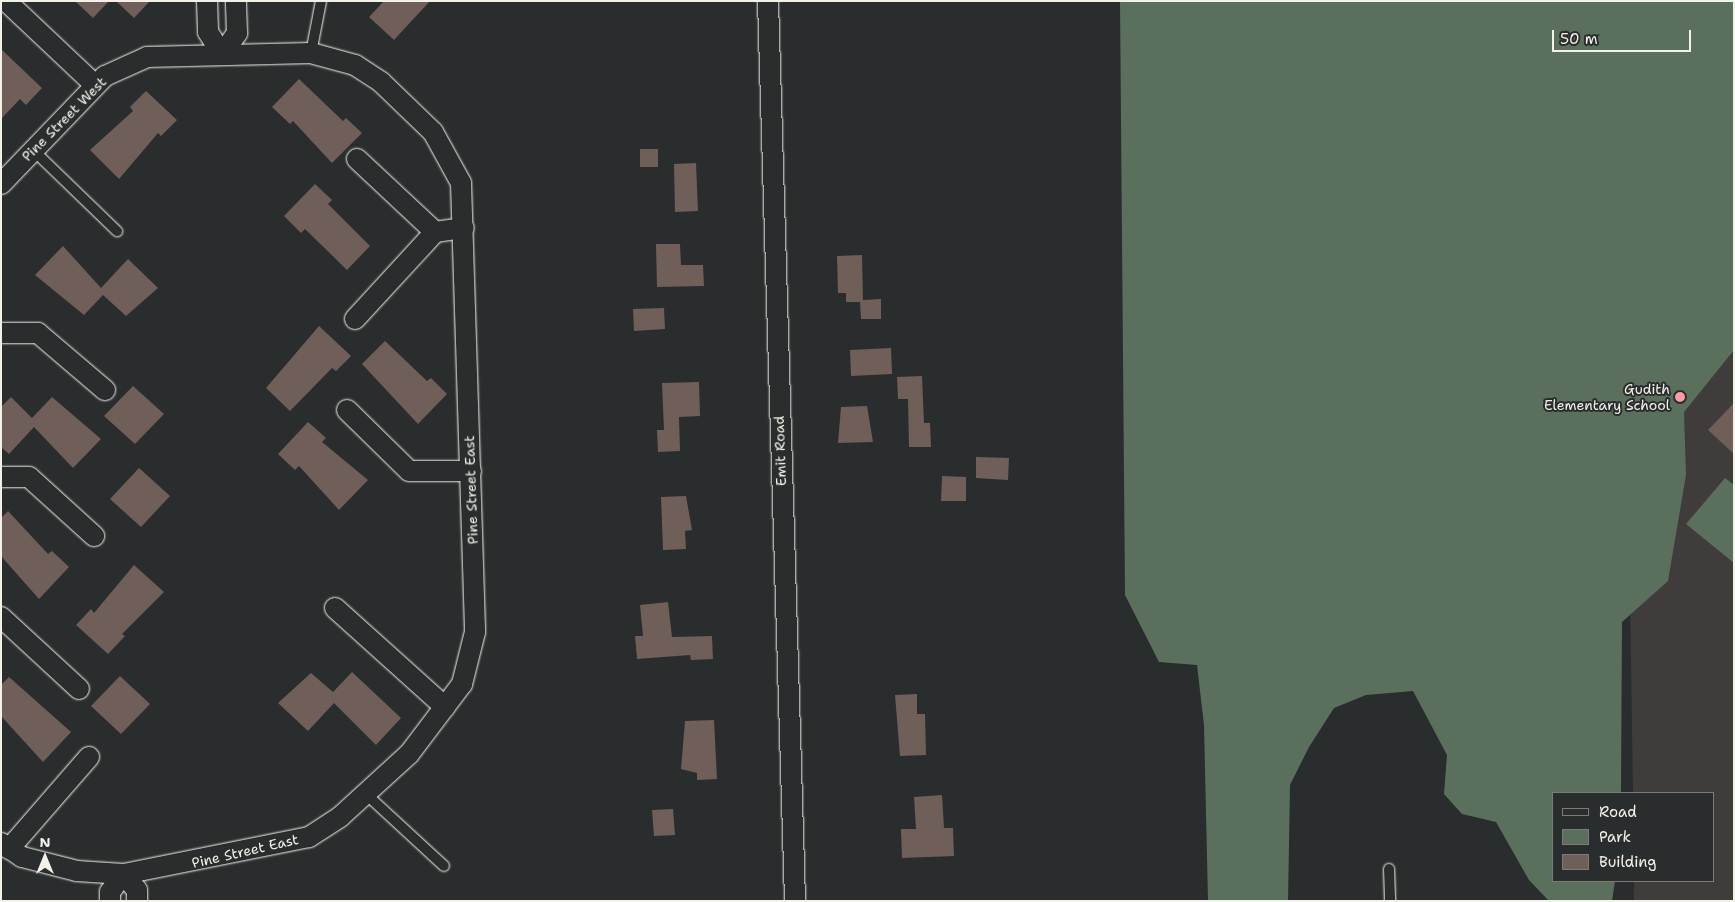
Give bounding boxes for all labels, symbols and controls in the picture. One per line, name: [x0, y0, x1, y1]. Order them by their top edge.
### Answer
scale bar: [1555, 20, 1694, 52]
text: 50 m: [1560, 29, 1598, 49]
street label: Pine Street West: [18, 73, 110, 165]
place label: Gudith Elementary School: [1544, 381, 1670, 414]
marker: Gudith Elementary School: [1674, 391, 1686, 403]
street label: Emit Road: [770, 416, 790, 486]
street label: Pine Street East: [461, 435, 481, 545]
legend: [1552, 792, 1715, 882]
text: Road: [1599, 802, 1637, 822]
text: Park: [1599, 827, 1631, 847]
street label: Pine Street East: [190, 831, 300, 871]
north arrow: [20, 832, 70, 882]
text: N: [39, 833, 51, 851]
text: Building: [1599, 852, 1656, 872]

